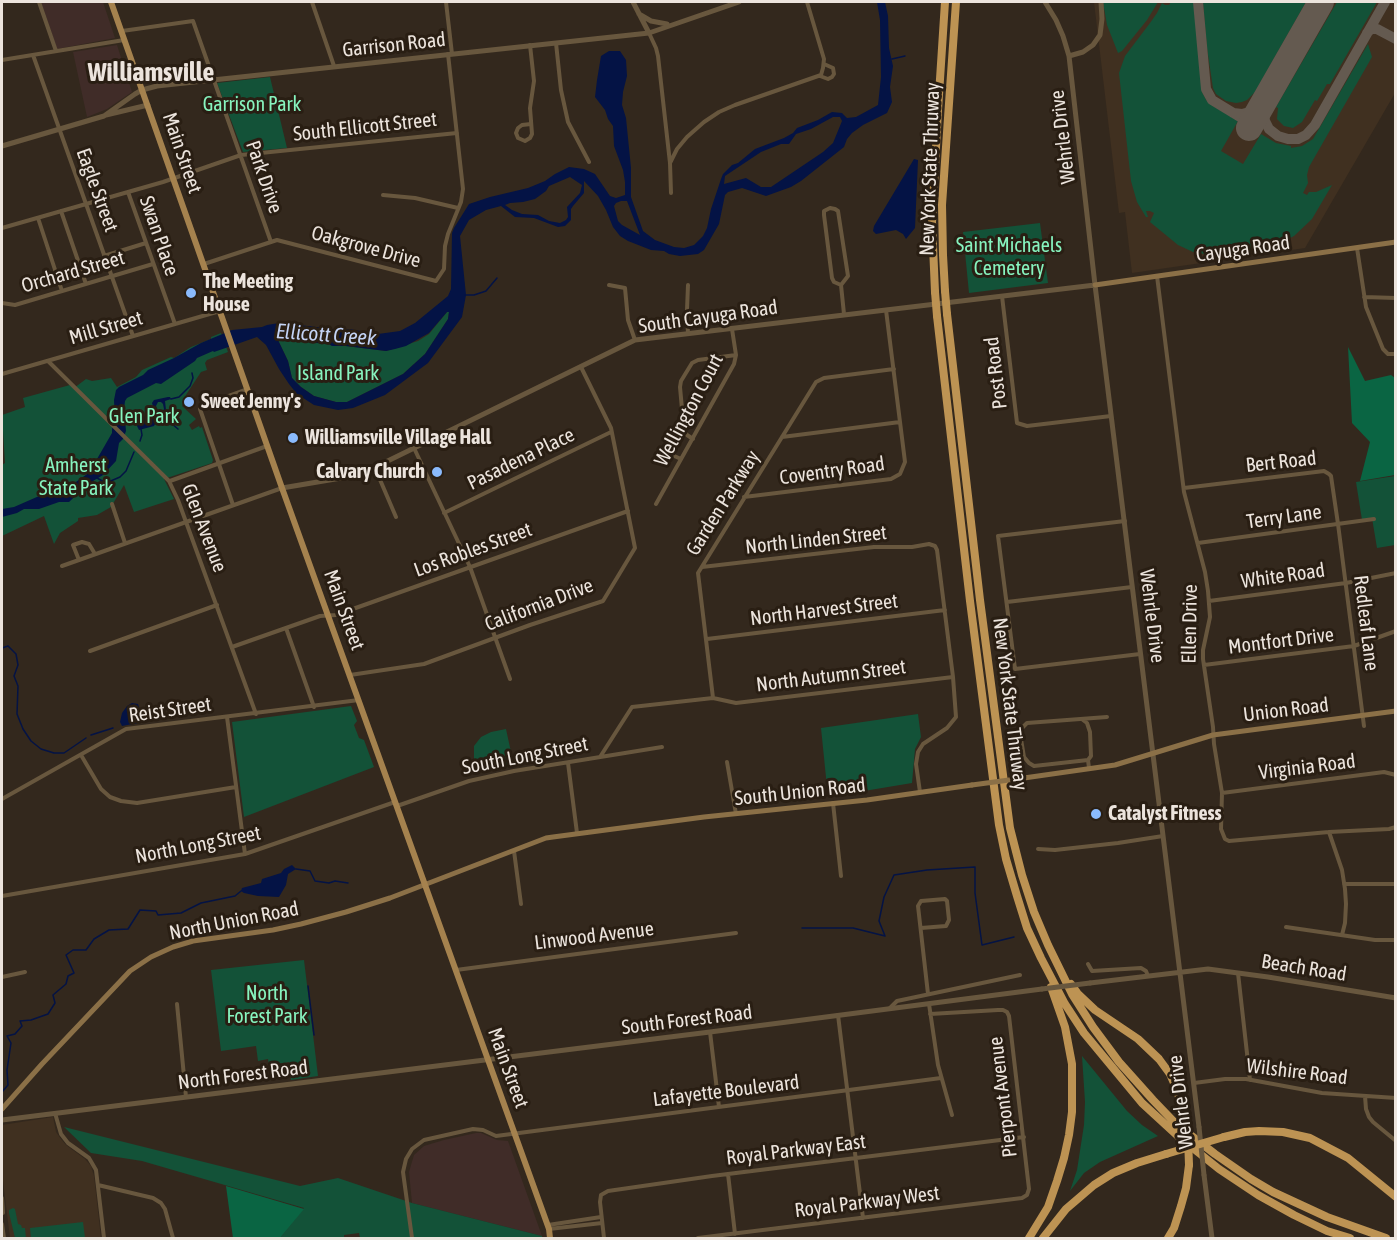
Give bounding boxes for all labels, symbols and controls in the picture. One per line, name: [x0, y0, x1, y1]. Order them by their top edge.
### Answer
street label: Garrison Road: [341, 28, 447, 62]
district label: Williamsville: [88, 57, 214, 89]
street label: New York State Thruway: [915, 82, 945, 256]
street label: Wehrle Drive: [1045, 89, 1081, 185]
park label: Garrison Park: [203, 93, 301, 117]
street label: South Ellicott Street: [292, 108, 438, 146]
street label: Main Street: [157, 110, 207, 196]
street label: Park Drive: [240, 138, 288, 216]
street label: Eagle Street: [71, 145, 123, 235]
street label: Swan Place: [134, 193, 184, 279]
street label: Oakgrove Drive: [309, 221, 423, 273]
street label: Cayuga Road: [1194, 231, 1292, 267]
park label: Saint Michaels Cemetery: [956, 234, 1062, 281]
street label: Orchard Street: [19, 246, 127, 298]
place label: The Meeting House: [203, 270, 293, 317]
marker: The Meeting House: [184, 286, 198, 300]
street label: South Cayuga Road: [637, 295, 779, 339]
street label: Mill Street: [67, 306, 145, 350]
water label: Ellicott Creek: [275, 319, 377, 351]
street label: Post Road: [980, 335, 1012, 411]
street label: Wellington Court: [649, 350, 729, 470]
park label: Island Park: [297, 362, 379, 386]
place label: Sweet Jenny's: [201, 390, 301, 414]
marker: Sweet Jenny's: [182, 395, 196, 409]
park label: Glen Park: [109, 405, 179, 429]
street label: Pasadena Place: [464, 423, 578, 495]
place label: Williamsville Village Hall: [305, 426, 491, 450]
marker: Williamsville Village Hall: [286, 431, 300, 445]
street label: Garden Parkway: [681, 446, 765, 560]
street label: Bert Road: [1244, 446, 1318, 478]
street label: Coventry Road: [778, 452, 886, 490]
park label: Amherst State Park: [39, 454, 113, 501]
place label: Calvary Church: [316, 460, 425, 484]
marker: Calvary Church: [430, 465, 444, 479]
street label: Glen Avenue: [176, 480, 232, 576]
street label: Terry Lane: [1245, 500, 1323, 534]
street label: Los Robles Street: [411, 518, 535, 582]
street label: North Linden Street: [744, 521, 888, 559]
street label: White Road: [1240, 558, 1326, 594]
street label: Main Street: [318, 567, 370, 653]
street label: Wehrle Drive: [1134, 568, 1170, 664]
street label: California Drive: [481, 573, 597, 637]
street label: Redleaf Lane: [1348, 574, 1384, 672]
street label: Ellen Drive: [1177, 584, 1203, 664]
street label: North Harvest Street: [749, 589, 899, 631]
street label: New York State Thruway: [988, 616, 1032, 792]
street label: Montfort Drive: [1227, 623, 1335, 659]
street label: North Autumn Street: [755, 655, 907, 697]
street label: Reist Street: [127, 692, 213, 728]
street label: Union Road: [1242, 693, 1330, 727]
street label: South Long Street: [460, 732, 590, 780]
street label: Virginia Road: [1257, 749, 1357, 785]
street label: South Union Road: [733, 773, 867, 811]
place label: Catalyst Fitness: [1108, 802, 1222, 826]
marker: Catalyst Fitness: [1089, 807, 1103, 821]
street label: North Long Street: [133, 821, 263, 869]
street label: North Union Road: [167, 897, 301, 945]
street label: Linwood Avenue: [533, 917, 655, 955]
street label: Beach Road: [1260, 949, 1348, 987]
park label: North Forest Park: [227, 982, 307, 1029]
street label: South Forest Road: [620, 1000, 754, 1040]
street label: Main Street: [482, 1025, 534, 1111]
street label: Pierpont Avenue: [984, 1035, 1022, 1159]
street label: Wehrle Drive: [1163, 1054, 1199, 1150]
street label: Wilshire Road: [1245, 1054, 1349, 1090]
street label: North Forest Road: [177, 1055, 309, 1095]
street label: Lafayette Boulevard: [651, 1070, 801, 1112]
street label: Royal Parkway East: [725, 1130, 867, 1170]
street label: Royal Parkway West: [793, 1181, 941, 1223]

